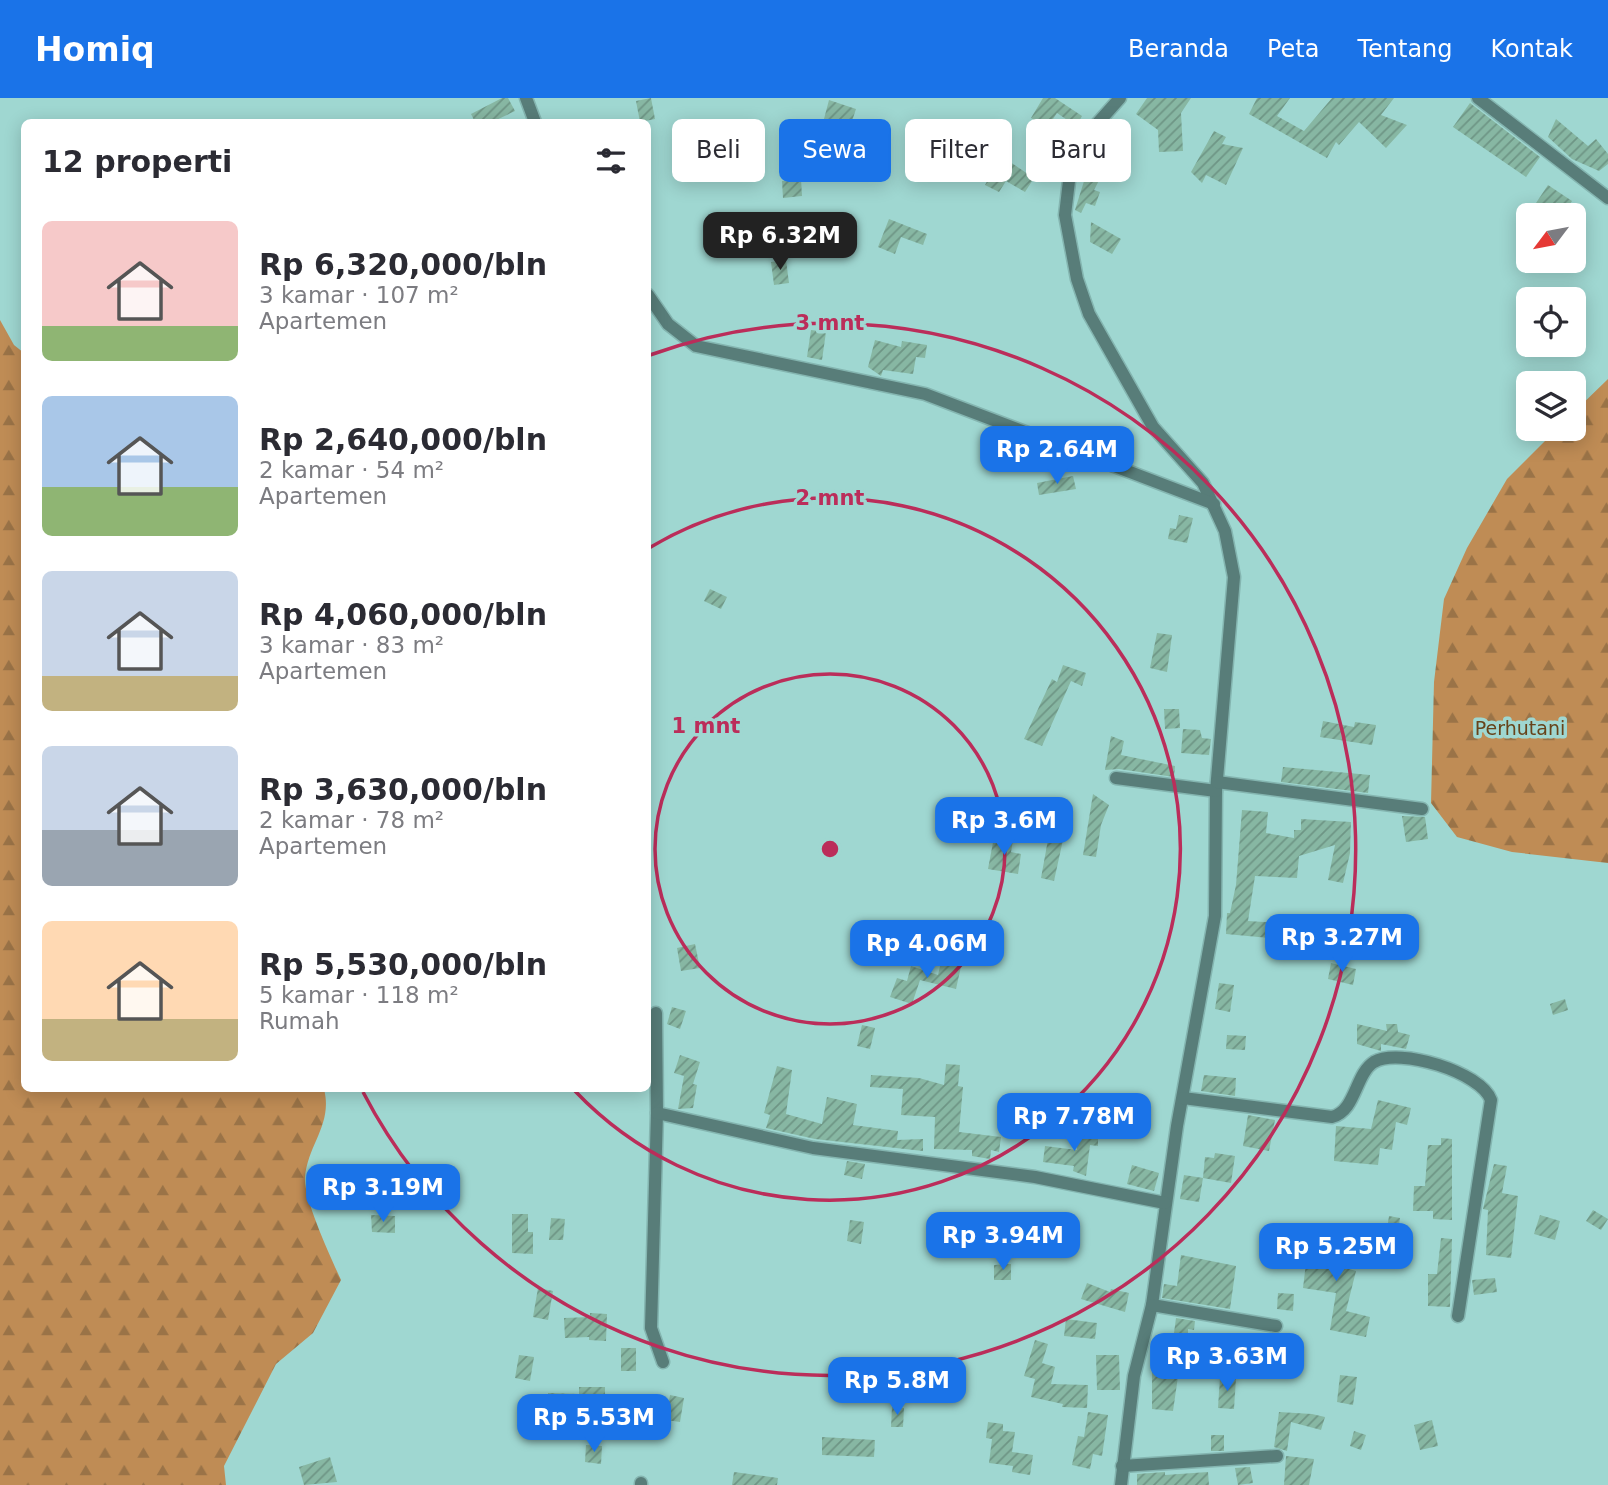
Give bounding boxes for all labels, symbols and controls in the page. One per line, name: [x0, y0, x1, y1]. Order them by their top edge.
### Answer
text: Homiq: [35, 30, 155, 69]
text: Beranda: [1128, 35, 1229, 63]
text: Peta: [1267, 35, 1319, 63]
text: Tentang: [1357, 35, 1453, 63]
text: Kontak: [1491, 35, 1573, 63]
chip: Beli: [672, 119, 765, 182]
chip: Sewa: [779, 119, 891, 182]
chip: Filter: [905, 119, 1012, 182]
chip: Baru: [1026, 119, 1131, 182]
icon: filters: [592, 142, 630, 180]
text: 12 properti: [42, 144, 232, 179]
north arrow: [1516, 203, 1586, 273]
map controls: [1516, 203, 1586, 441]
pin: Rp 6.32M: [708, 212, 852, 272]
text: Rp 6.32M: [719, 222, 841, 248]
text: Rp 6,320,000/bln: [259, 247, 547, 282]
icon: home: [98, 249, 182, 333]
text: 3 kamar · 107 m²: [259, 282, 459, 308]
button: locate: [1516, 287, 1586, 357]
text: Apartemen: [259, 308, 387, 334]
text: 3 mnt: [796, 311, 864, 335]
button: layers: [1516, 371, 1586, 441]
text: Rp 2,640,000/bln: [259, 422, 547, 457]
icon: home: [98, 424, 182, 508]
pin: Rp 2.64M: [985, 426, 1129, 486]
text: Rp 2.64M: [996, 436, 1118, 462]
text: 2 kamar · 54 m²: [259, 457, 444, 483]
text: Apartemen: [259, 483, 387, 509]
text: 2 mnt: [796, 486, 864, 510]
text: Rp 4,060,000/bln: [259, 597, 547, 632]
icon: home: [98, 599, 182, 683]
text: 3 kamar · 83 m²: [259, 632, 444, 658]
text: Apartemen: [259, 658, 387, 684]
text: 1 mnt: [672, 714, 740, 738]
park label: Perhutani: [1475, 717, 1565, 739]
text: Rp 3,630,000/bln: [259, 772, 547, 807]
icon: home: [98, 774, 182, 858]
pin: Rp 3.6M: [939, 798, 1069, 857]
text: 2 kamar · 78 m²: [259, 807, 444, 833]
text: Rp 3.6M: [951, 807, 1057, 833]
text: Apartemen: [259, 833, 387, 859]
centre of rings: [818, 837, 842, 861]
pin: Rp 3.27M: [1270, 914, 1414, 974]
pin: Rp 4.06M: [855, 920, 999, 980]
text: Rp 3.27M: [1281, 924, 1403, 950]
text: Rp 4.06M: [866, 930, 988, 956]
text: Rp 5,530,000/bln: [259, 947, 547, 982]
icon: home: [98, 949, 182, 1033]
text: 5 kamar · 118 m²: [259, 982, 459, 1008]
text: Rumah: [259, 1008, 340, 1034]
pin: Rp 7.78M: [1002, 1094, 1146, 1153]
text: Rp 7.78M: [1013, 1103, 1135, 1129]
pin: Rp 3.19M: [311, 1164, 455, 1224]
text: Rp 3.19M: [322, 1174, 444, 1200]
pin: Rp 3.94M: [931, 1212, 1075, 1272]
text: Rp 3.94M: [942, 1222, 1064, 1248]
pin: Rp 5.25M: [1264, 1224, 1408, 1283]
text: Rp 5.25M: [1275, 1233, 1397, 1259]
pin: Rp 3.63M: [1155, 1334, 1299, 1393]
text: Rp 3.63M: [1166, 1343, 1288, 1369]
pin: Rp 5.8M: [832, 1358, 962, 1417]
text: Rp 5.8M: [844, 1367, 950, 1393]
pin: Rp 5.53M: [522, 1394, 666, 1454]
text: Rp 5.53M: [533, 1404, 655, 1430]

